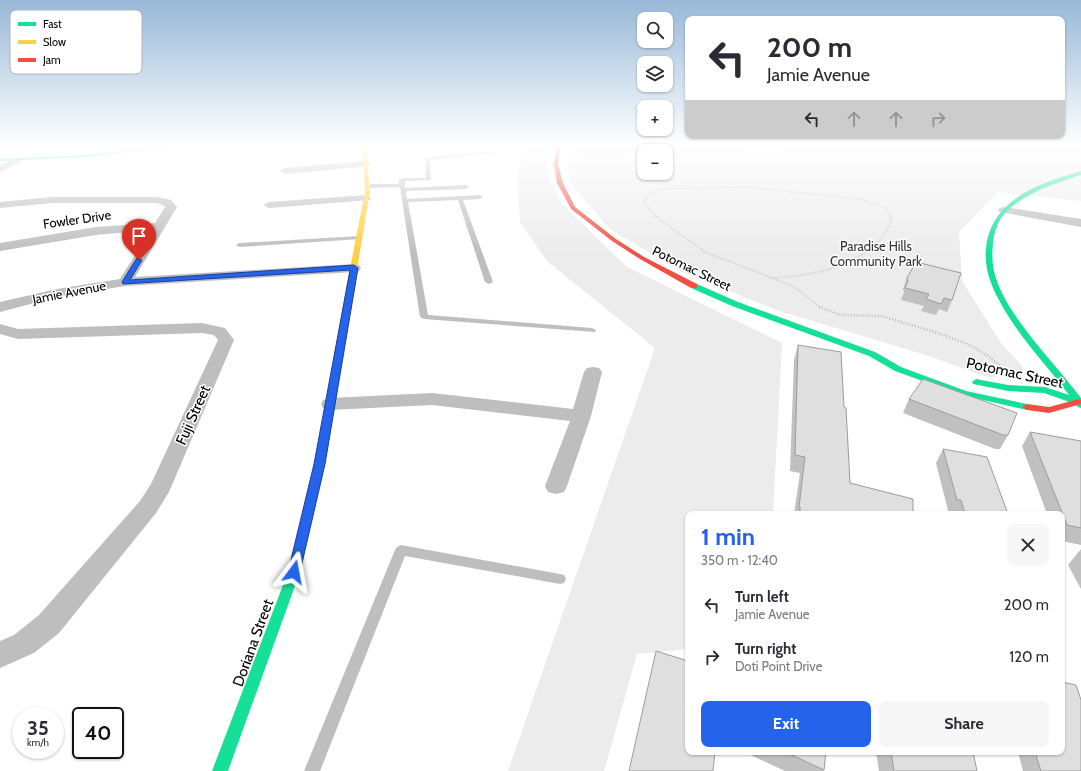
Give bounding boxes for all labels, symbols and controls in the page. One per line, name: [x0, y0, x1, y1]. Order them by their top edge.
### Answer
legend: [10, 10, 142, 74]
map controls: [637, 12, 673, 180]
button: search: [637, 12, 673, 48]
text: Fast: [43, 17, 62, 31]
text: 200 m: [767, 30, 852, 64]
icon: left: [701, 32, 753, 84]
text: Slow: [43, 35, 66, 49]
text: Jam: [42, 53, 61, 67]
button: layers: [637, 56, 673, 92]
text: Jamie Avenue: [767, 64, 870, 86]
button: +: [637, 100, 673, 136]
icon: left: [801, 108, 823, 130]
icon: ahead: [843, 108, 865, 130]
icon: ahead: [885, 108, 907, 130]
icon: right: [927, 108, 949, 130]
button: −: [637, 144, 673, 180]
street label: Fowler Drive: [42, 206, 112, 232]
pin: [122, 219, 156, 260]
icon: arrive: [128, 225, 150, 247]
park label: Paradise Hills Community Park: [830, 238, 922, 269]
street label: Potomac Street: [650, 242, 735, 294]
street label: Jamie Avenue: [30, 277, 107, 307]
street label: Potomac Street: [965, 354, 1065, 392]
street label: Fuji Street: [172, 382, 214, 448]
text: 1 min: [701, 522, 755, 551]
button: close: [1007, 524, 1049, 566]
position arrow: [273, 551, 315, 593]
text: 350 m · 12:40: [701, 552, 778, 568]
text: Turn left: [735, 588, 789, 606]
icon: left: [701, 594, 723, 616]
text: 200 m: [1004, 596, 1049, 614]
street label: Doriana Street: [229, 597, 277, 689]
text: Jamie Avenue: [735, 606, 809, 622]
text: Turn right: [735, 640, 796, 658]
icon: right: [701, 646, 723, 668]
text: 120 m: [1009, 648, 1049, 666]
text: Doti Point Drive: [735, 658, 822, 674]
button: Exit: [701, 701, 871, 747]
button: Share: [879, 701, 1049, 747]
speed limit sign: 40: [72, 707, 124, 759]
text: 35: [27, 716, 49, 740]
text: km/h: [27, 736, 49, 749]

